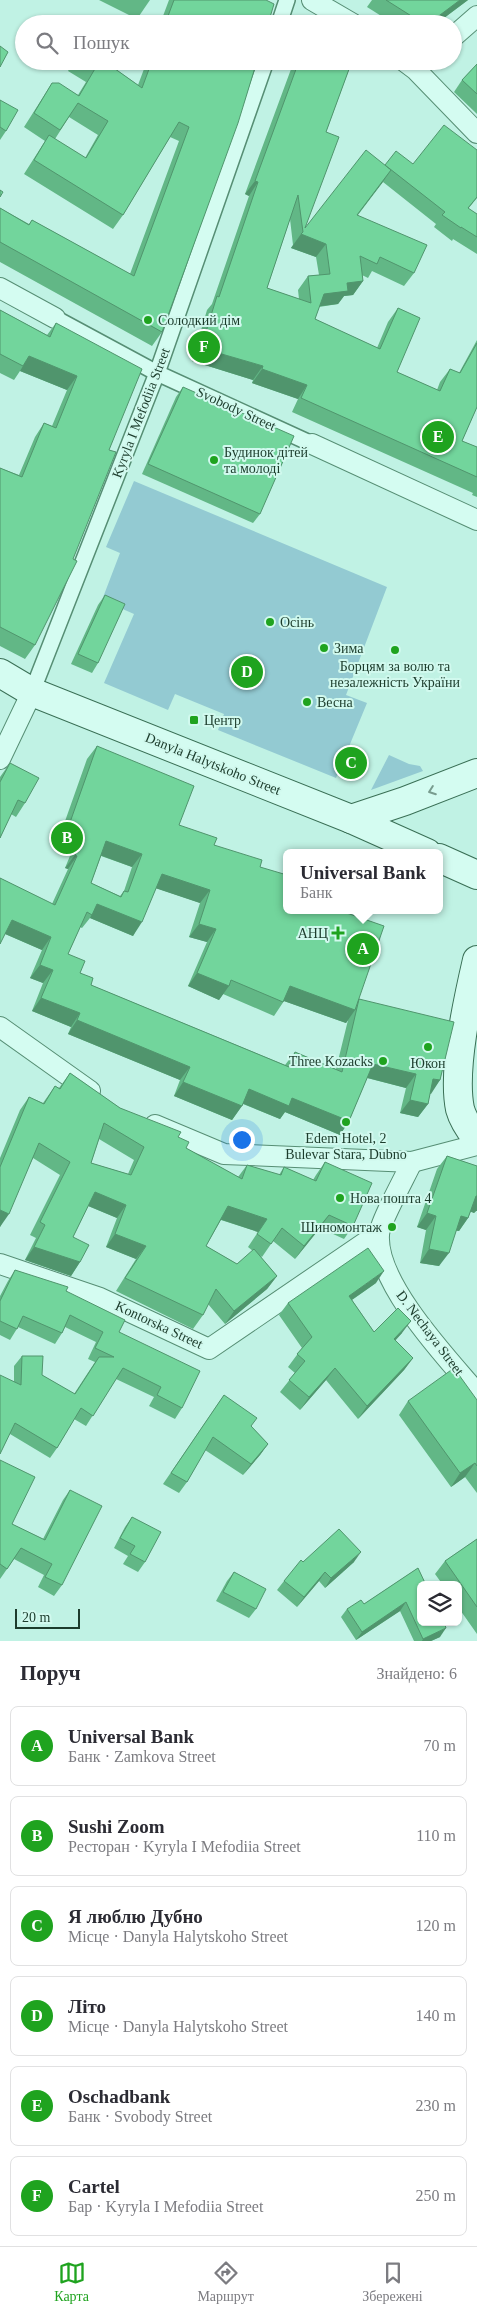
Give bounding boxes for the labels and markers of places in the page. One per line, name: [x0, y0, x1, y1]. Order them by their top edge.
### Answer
place label: Солодкий дім: [158, 313, 240, 328]
marker: Солодкий дім: [142, 314, 154, 326]
pin: F: [188, 328, 220, 366]
pin: E: [422, 418, 454, 456]
place label: Будинок дітей та молоді: [224, 445, 309, 476]
marker: Будинок дітей та молоді: [208, 454, 220, 466]
place label: Осінь: [280, 615, 314, 630]
marker: Осінь: [264, 616, 276, 628]
place label: Зима: [334, 641, 364, 656]
marker: Зима: [318, 642, 330, 654]
marker: Борцям за волю та незалежність України: [389, 644, 401, 656]
pin: D: [231, 653, 263, 691]
place label: Борцям за волю та незалежність України: [330, 659, 460, 690]
place label: Весна: [317, 695, 354, 710]
marker: Весна: [301, 696, 313, 708]
place label: Центр: [204, 713, 241, 728]
marker: Центр: [188, 714, 200, 726]
pin: C: [335, 744, 367, 782]
pin: B: [51, 819, 83, 857]
place label: АНЦ: [298, 926, 328, 941]
marker: АНЦ: [332, 927, 344, 939]
pin: A: [347, 930, 379, 968]
marker: Юкон: [422, 1041, 434, 1053]
place label: Three Kozacks: [289, 1054, 373, 1069]
marker: Three Kozacks: [377, 1055, 389, 1067]
place label: Юкон: [411, 1056, 446, 1071]
marker: Edem Hotel, 2 Bulevar Stara, Dubno: [340, 1116, 352, 1128]
place label: Edem Hotel, 2 Bulevar Stara, Dubno: [285, 1131, 407, 1162]
place label: Нова пошта 4: [350, 1191, 432, 1206]
marker: Нова пошта 4: [334, 1192, 346, 1204]
place label: Шиномонтаж: [301, 1220, 382, 1235]
marker: Шиномонтаж: [386, 1221, 398, 1233]

